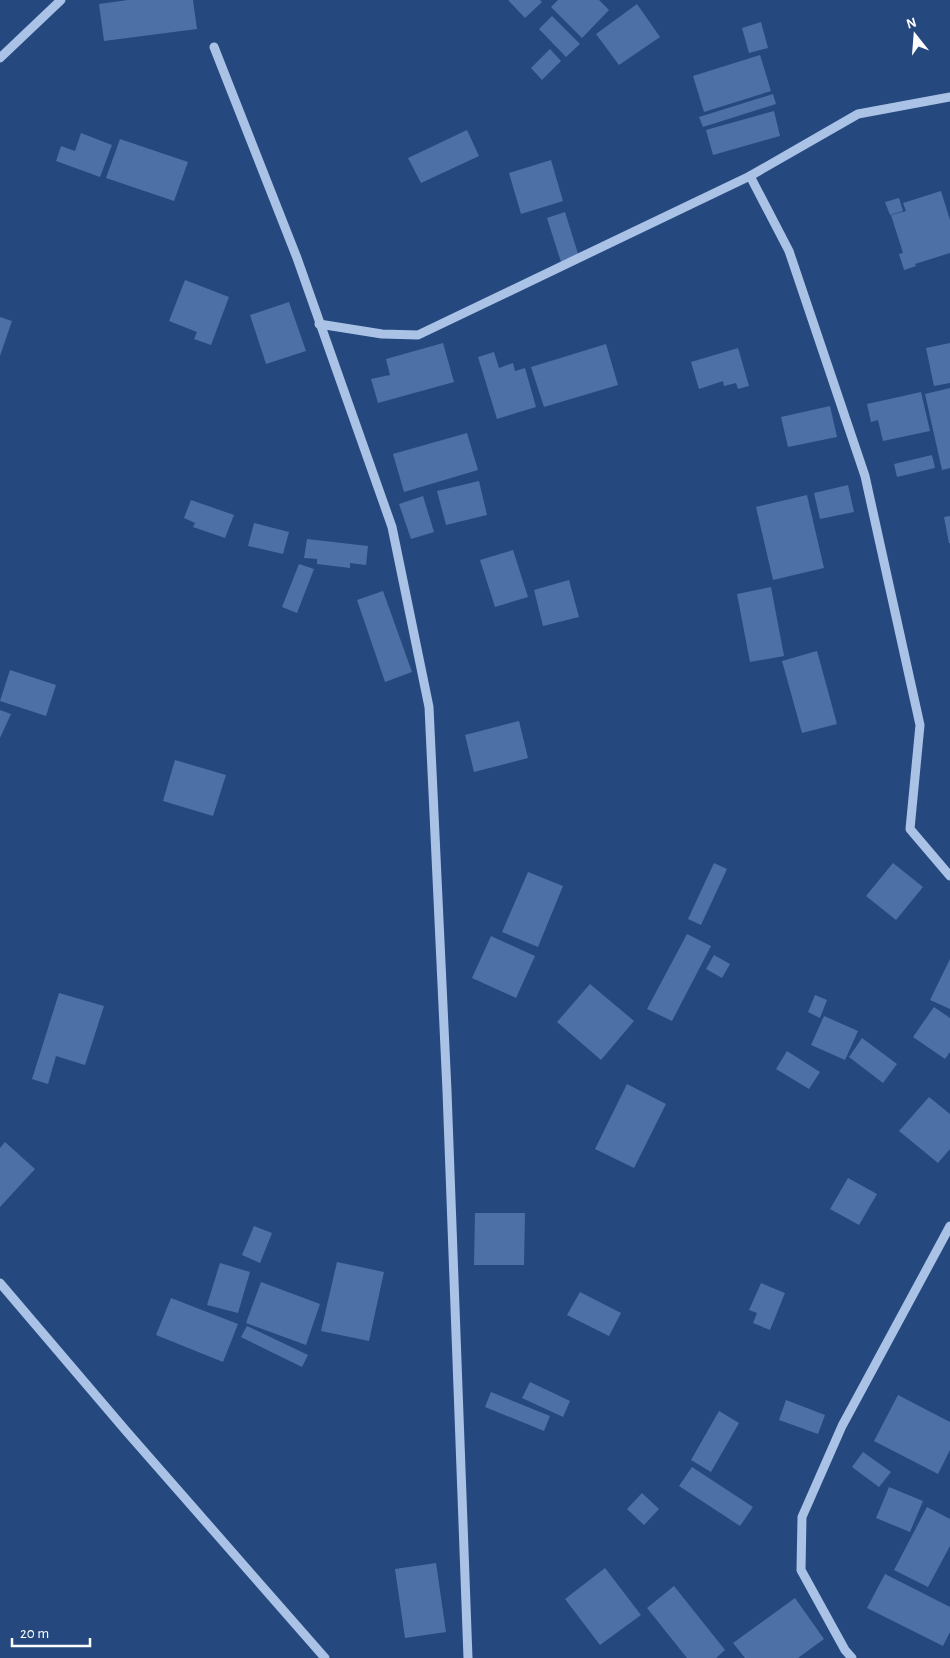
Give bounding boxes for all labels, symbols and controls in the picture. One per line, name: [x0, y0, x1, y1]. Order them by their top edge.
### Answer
north arrow: [890, 10, 940, 60]
text: N: [905, 15, 918, 32]
scale bar: [12, 1616, 90, 1648]
text: 20 m: [20, 1626, 49, 1641]

